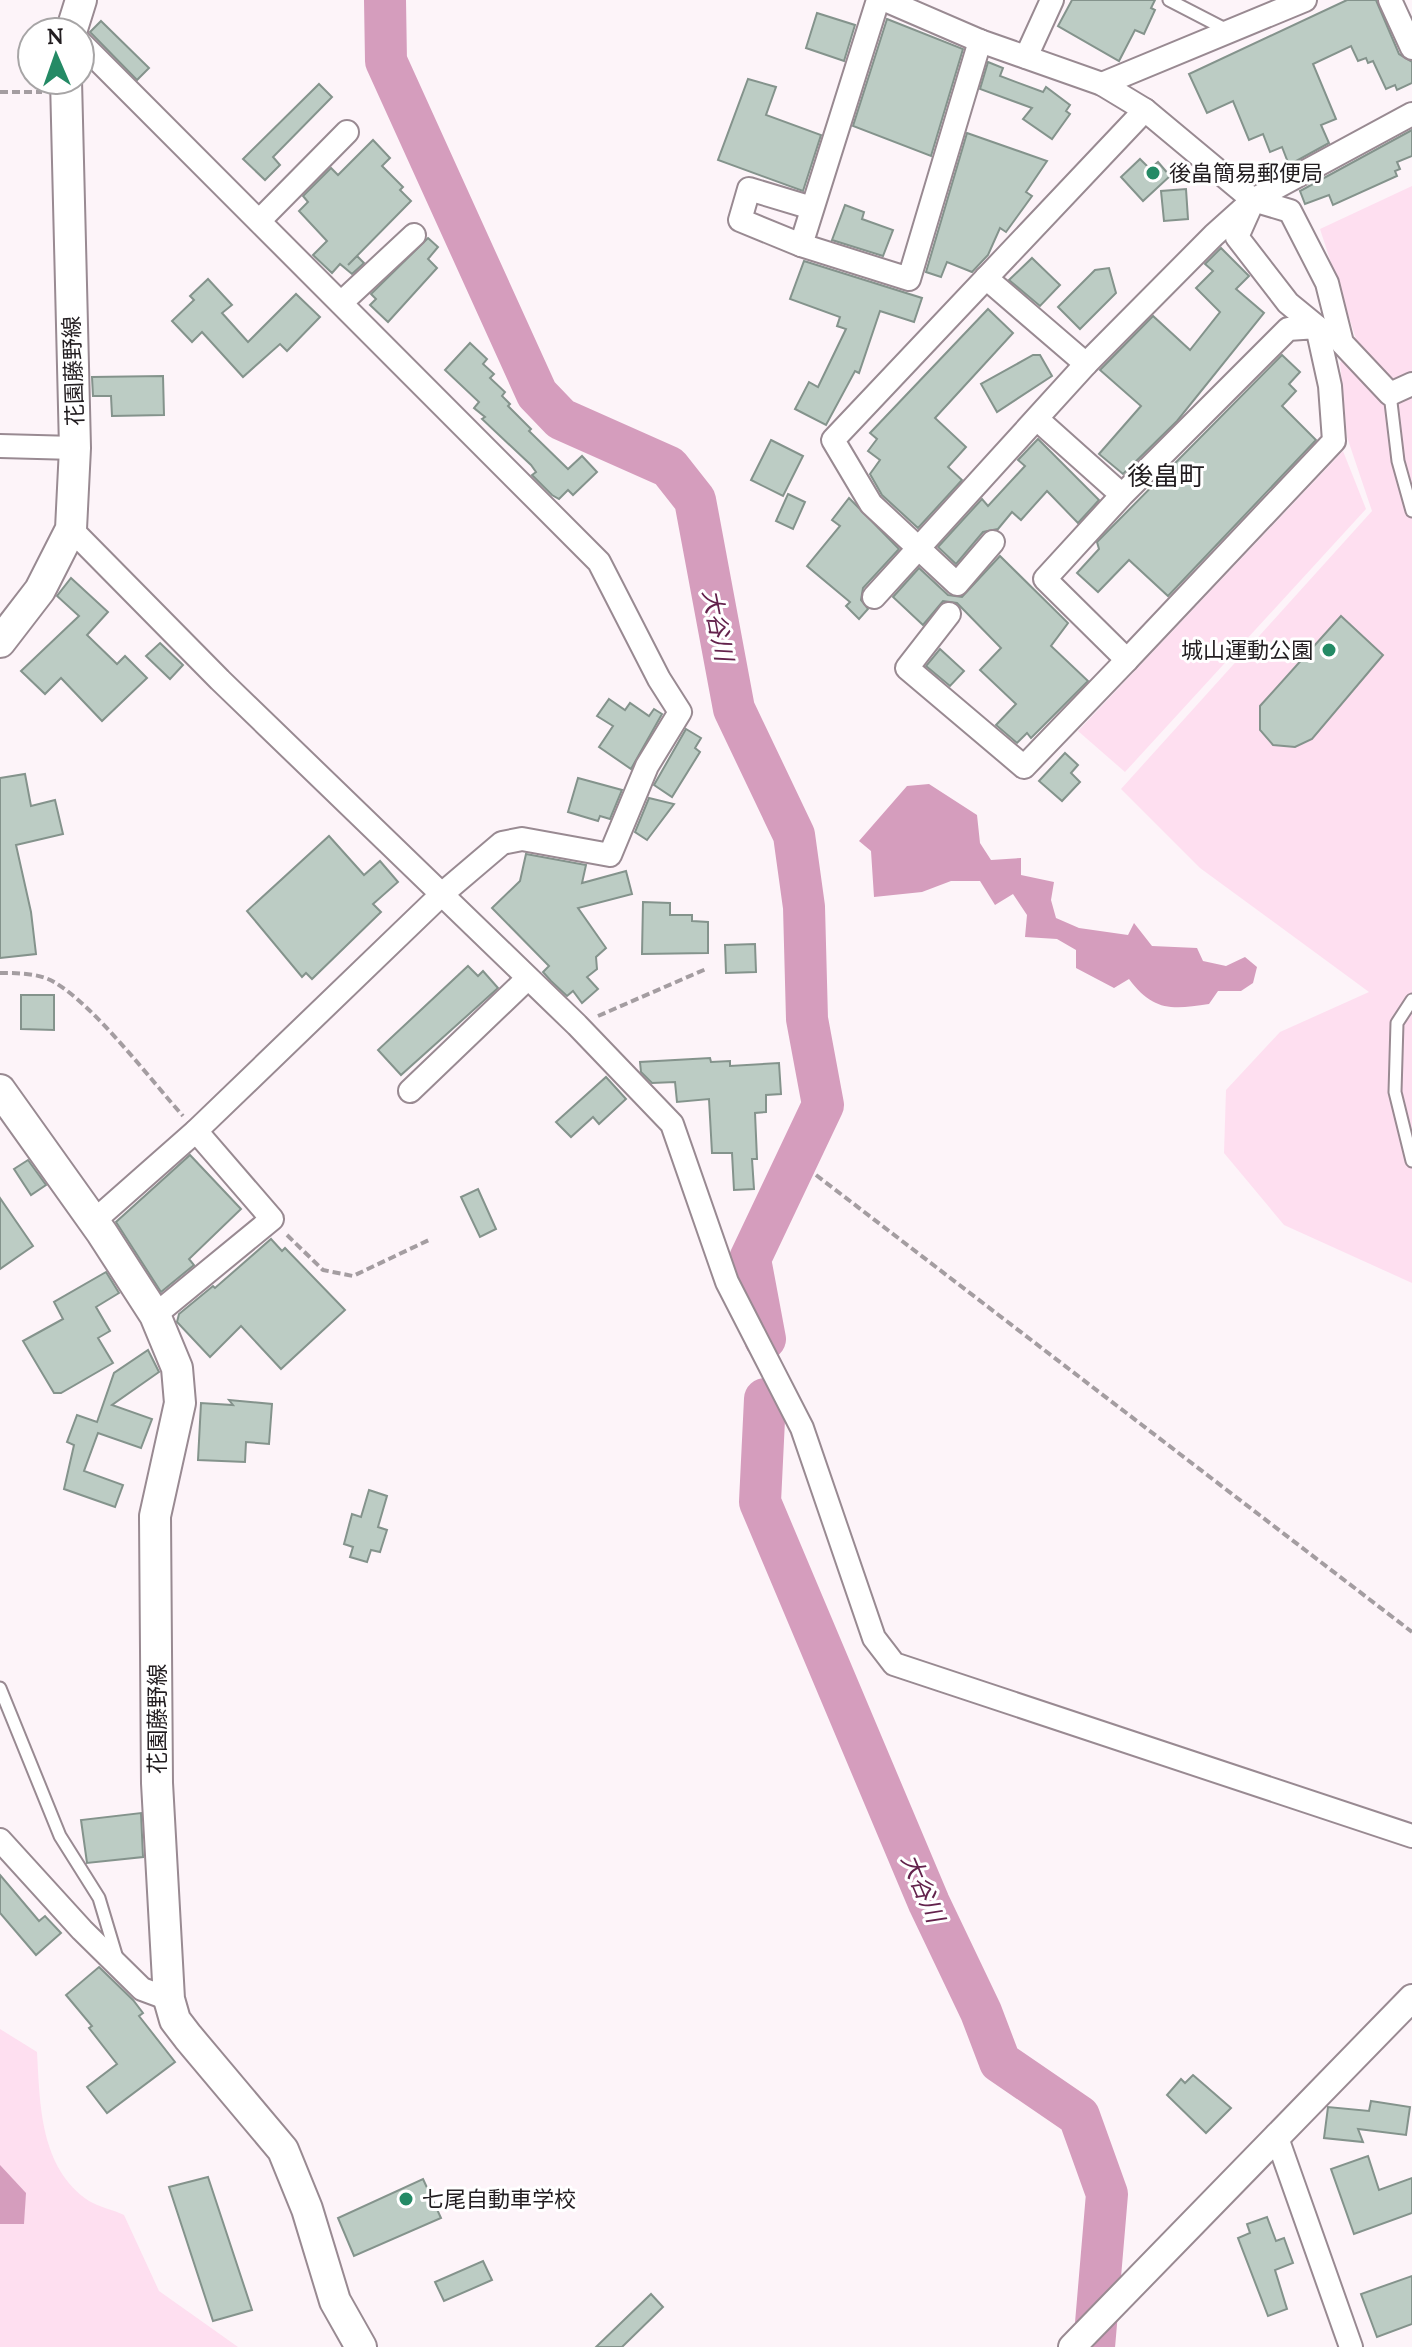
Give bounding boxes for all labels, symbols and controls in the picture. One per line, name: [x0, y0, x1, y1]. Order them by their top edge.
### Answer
north arrow: [16, 16, 96, 96]
text: N: [46, 22, 64, 50]
place label: 後畠簡易郵便局: [1169, 159, 1323, 187]
marker: 後畠簡易郵便局: [1144, 164, 1162, 182]
street label: 花園藤野線: [57, 316, 89, 426]
district label: 後畠町: [1127, 459, 1205, 492]
water label: 大谷川: [696, 587, 741, 666]
place label: 城山運動公園: [1181, 636, 1313, 664]
marker: 城山運動公園: [1320, 641, 1338, 659]
street label: 花園藤野線: [143, 1664, 171, 1774]
water label: 大谷川: [895, 1849, 953, 1930]
place label: 七尾自動車学校: [422, 2185, 576, 2213]
marker: 七尾自動車学校: [397, 2190, 415, 2208]

